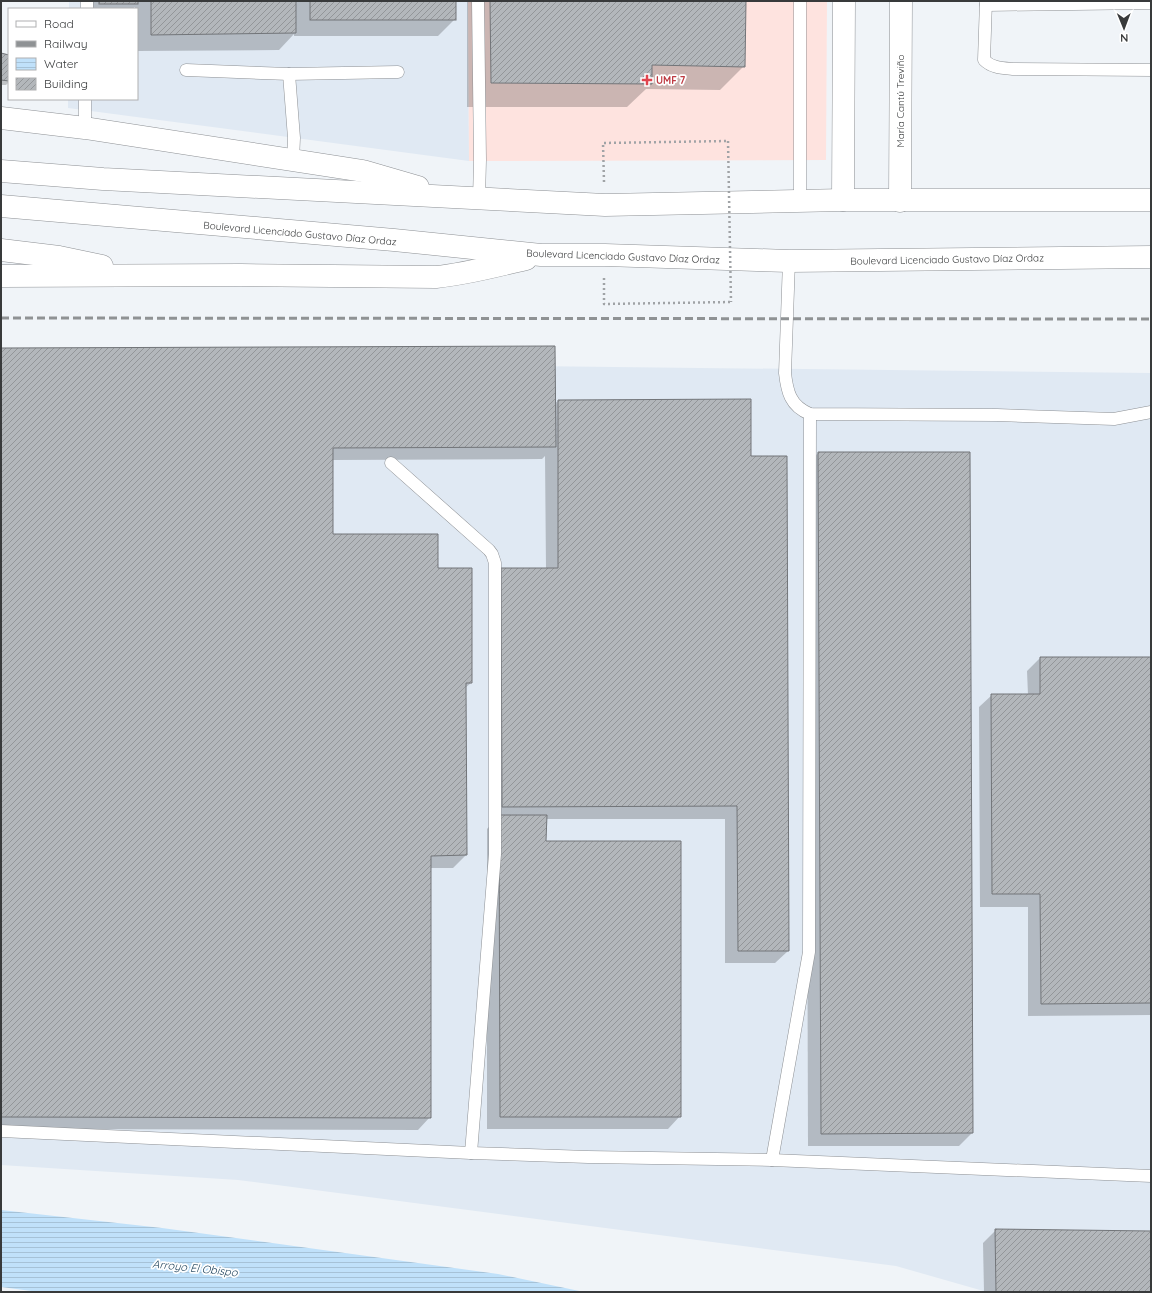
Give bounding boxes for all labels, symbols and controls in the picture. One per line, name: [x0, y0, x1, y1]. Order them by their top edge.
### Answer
legend: [8, 8, 138, 100]
north arrow: [1104, 8, 1144, 48]
text: Road: [44, 16, 74, 31]
text: N: [1120, 31, 1128, 45]
text: Railway: [44, 36, 88, 51]
street label: María Cantú Treviño: [894, 54, 907, 148]
text: Water: [44, 56, 79, 71]
marker: UMF 7: [641, 74, 653, 86]
place label: UMF 7: [656, 74, 686, 87]
text: Building: [44, 76, 88, 91]
street label: Boulevard Licenciado Gustavo Díaz Ordaz: [203, 219, 397, 248]
street label: Boulevard Licenciado Gustavo Díaz Ordaz: [526, 247, 720, 266]
street label: Boulevard Licenciado Gustavo Díaz Ordaz: [850, 251, 1044, 268]
water label: Arroyo El Obispo: [152, 1257, 240, 1280]

